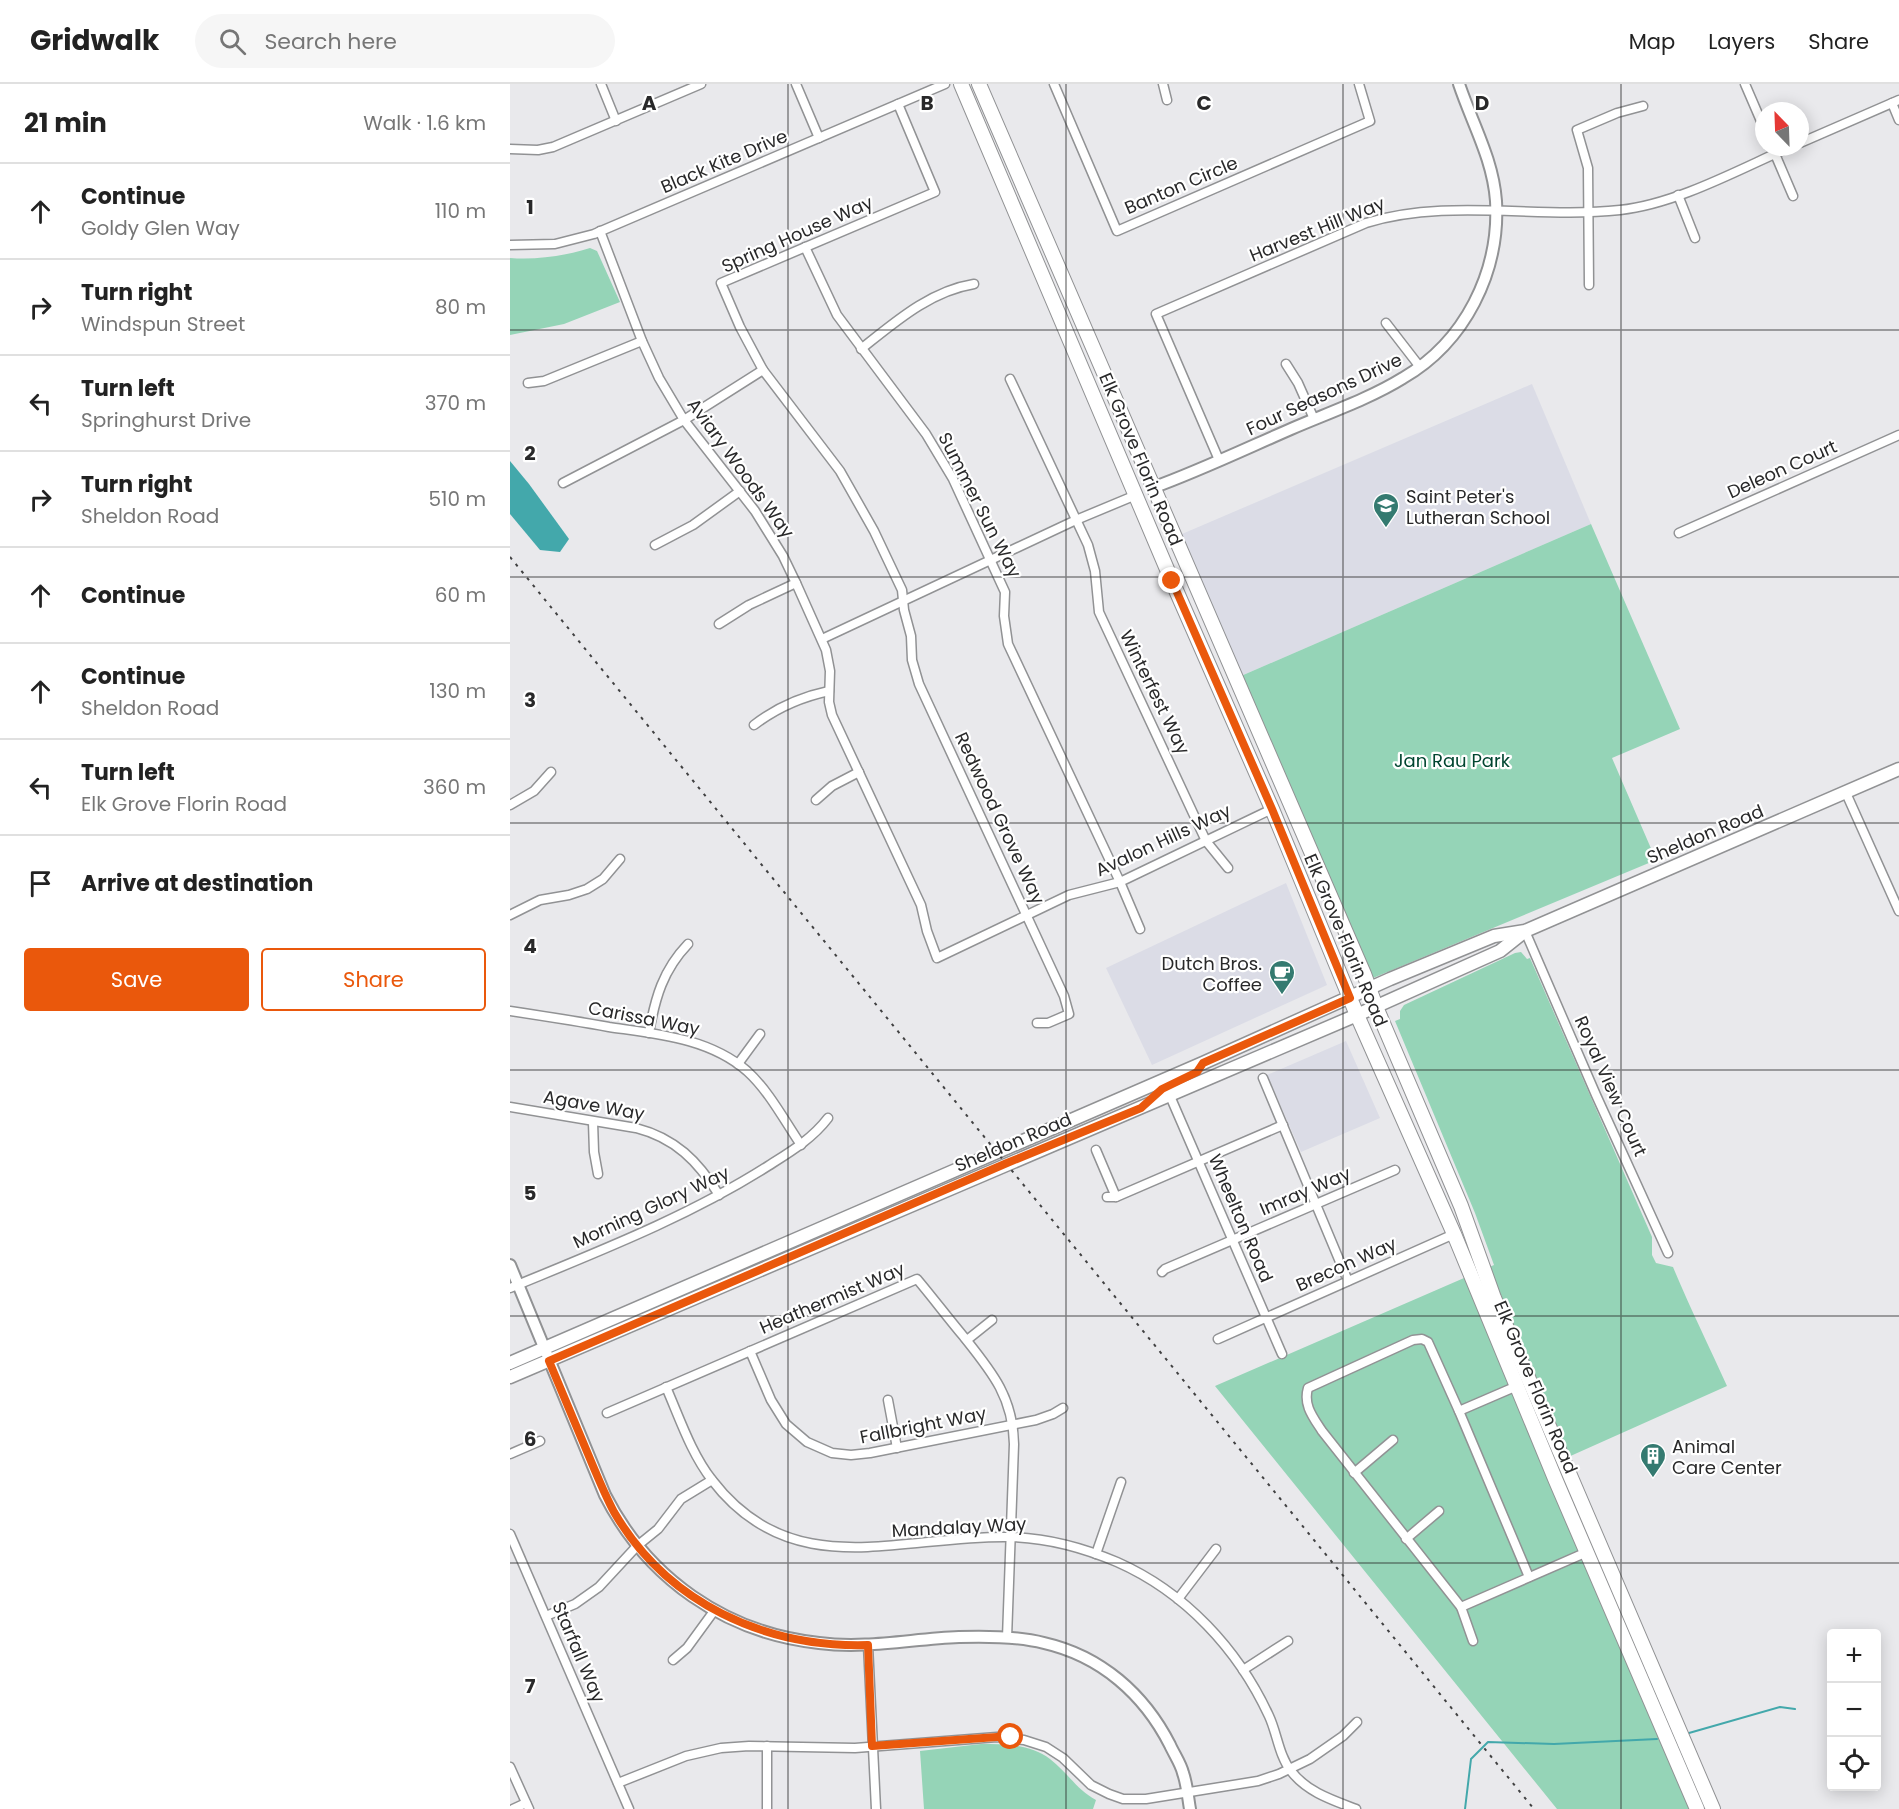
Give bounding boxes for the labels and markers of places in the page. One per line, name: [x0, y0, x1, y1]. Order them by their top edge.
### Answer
place label: Saint Peter's Lutheran School: [1406, 484, 1550, 530]
school or university icon: Saint Peter's Lutheran School: [1371, 491, 1401, 529]
place label: Dutch Bros. Coffee: [1162, 951, 1262, 997]
cafe icon: Dutch Bros. Coffee: [1267, 958, 1297, 996]
place label: Animal Care Center: [1672, 1434, 1782, 1480]
building icon: Animal Care Center: [1638, 1441, 1668, 1479]

